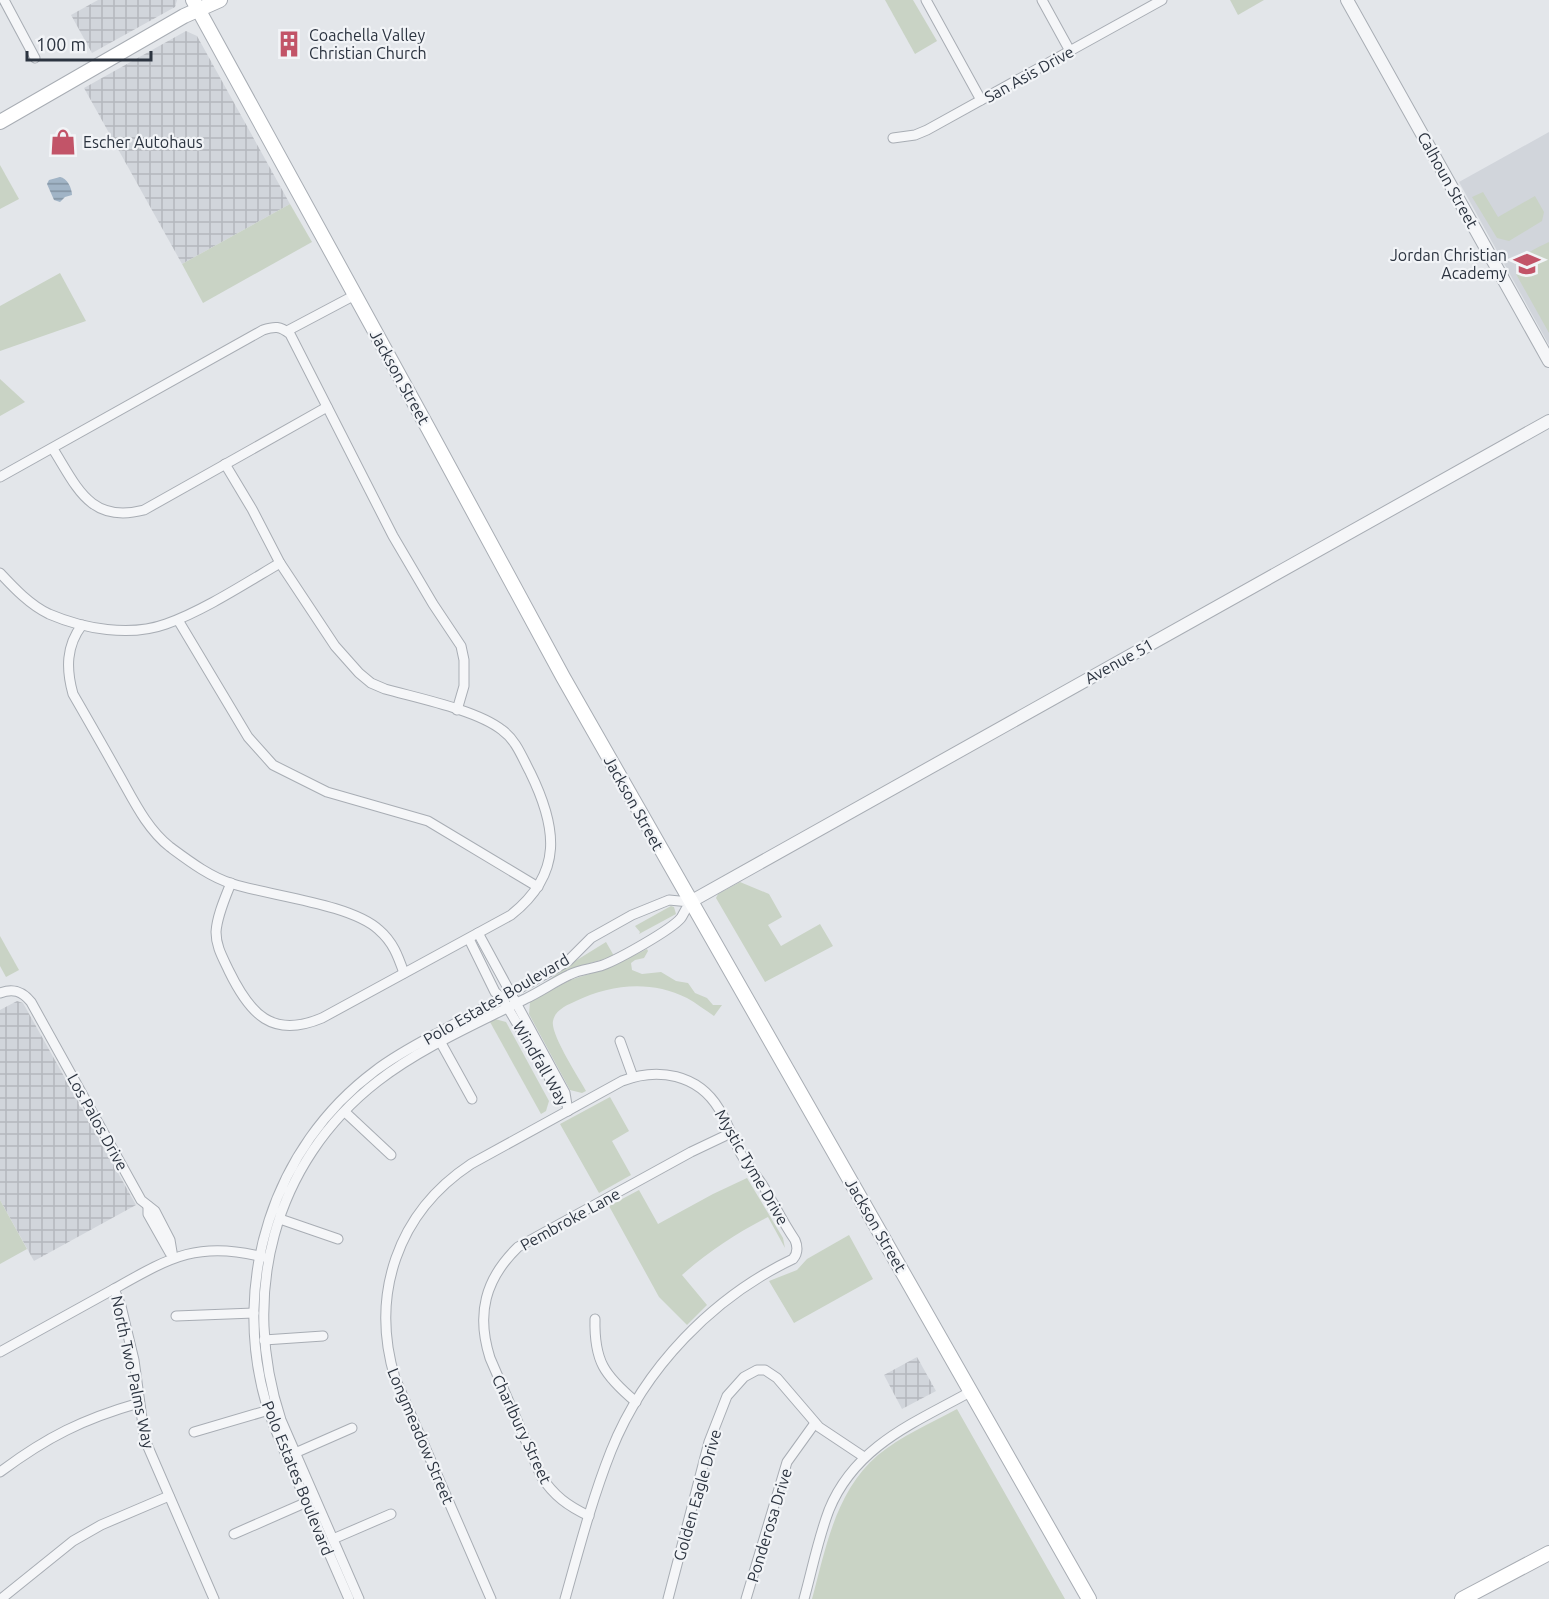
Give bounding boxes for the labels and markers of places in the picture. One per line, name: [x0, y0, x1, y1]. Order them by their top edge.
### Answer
place label: Coachella Valley Christian Church: [309, 26, 427, 62]
building icon: Coachella Valley Christian Church: [274, 29, 304, 59]
shop icon: Escher Autohaus: [48, 127, 78, 157]
place label: Escher Autohaus: [83, 133, 203, 151]
place label: Jordan Christian Academy: [1390, 246, 1507, 282]
school or university icon: Jordan Christian Academy: [1512, 249, 1542, 279]

